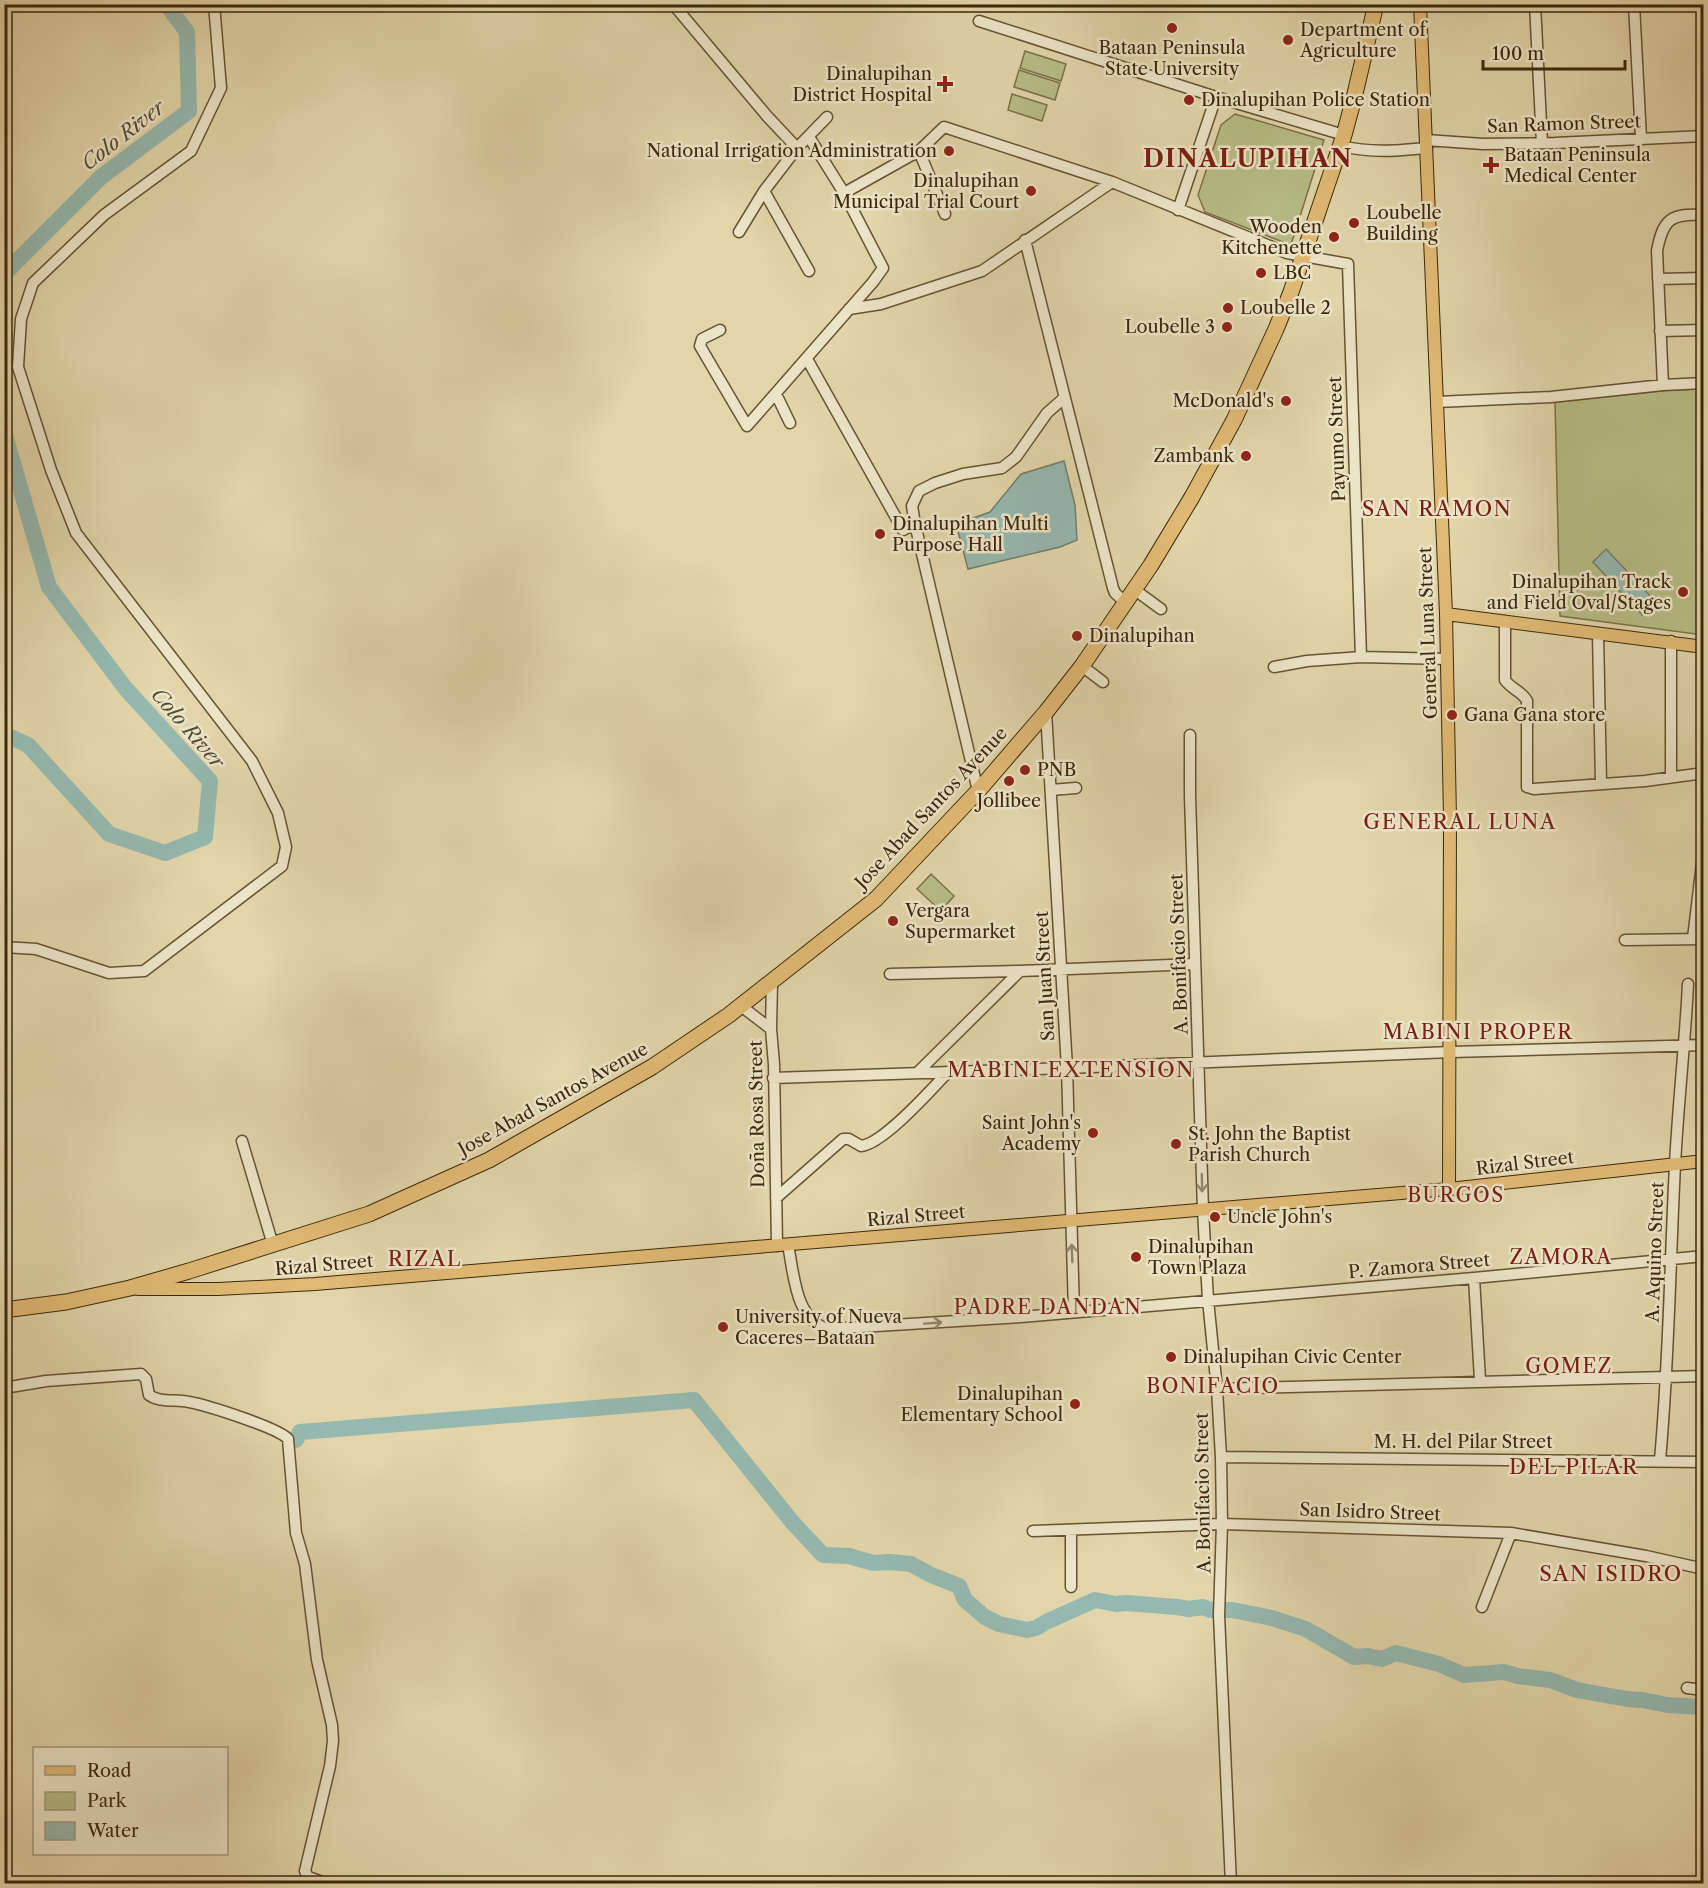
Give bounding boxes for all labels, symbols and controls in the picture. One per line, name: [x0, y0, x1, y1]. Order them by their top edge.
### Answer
place label: Department of Agriculture: [1299, 19, 1428, 62]
marker: Bataan Peninsula State University: [1165, 21, 1179, 35]
marker: Department of Agriculture: [1281, 33, 1295, 47]
scale bar: [1483, 33, 1626, 71]
place label: Bataan Peninsula State University: [1099, 37, 1246, 80]
text: 100 m: [1492, 43, 1544, 65]
place label: Dinalupihan District Hospital: [793, 63, 932, 106]
marker: Dinalupihan District Hospital: [936, 75, 954, 93]
place label: Dinalupihan Police Station: [1201, 89, 1430, 111]
marker: Dinalupihan Police Station: [1182, 93, 1196, 107]
water label: Colo River: [77, 94, 171, 175]
street label: San Ramon Street: [1487, 110, 1642, 138]
place label: National Irrigation Administration: [646, 140, 937, 162]
marker: National Irrigation Administration: [942, 144, 956, 158]
district label: DINALUPIHAN: [1143, 144, 1353, 173]
place label: Bataan Peninsula Medical Center: [1504, 144, 1651, 187]
marker: Bataan Peninsula Medical Center: [1482, 156, 1500, 174]
place label: Dinalupihan Municipal Trial Court: [833, 170, 1020, 213]
marker: Dinalupihan Municipal Trial Court: [1024, 184, 1038, 198]
place label: Loubelle Building: [1366, 202, 1442, 245]
place label: Wooden Kitchenette: [1221, 216, 1322, 259]
marker: Loubelle Building: [1347, 216, 1361, 230]
marker: Wooden Kitchenette: [1327, 230, 1341, 244]
place label: LBC: [1273, 262, 1311, 284]
marker: LBC: [1254, 266, 1268, 280]
place label: Loubelle 2: [1240, 297, 1331, 319]
marker: Loubelle 2: [1221, 301, 1235, 315]
place label: Loubelle 3: [1125, 316, 1215, 338]
marker: Loubelle 3: [1220, 320, 1234, 334]
street label: Payumo Street: [1324, 375, 1350, 502]
place label: McDonald's: [1173, 390, 1274, 412]
marker: McDonald's: [1279, 394, 1293, 408]
place label: Zambank: [1154, 445, 1236, 467]
marker: Zambank: [1239, 449, 1253, 463]
district label: SAN RAMON: [1362, 496, 1512, 521]
place label: Dinalupihan Multi Purpose Hall: [892, 513, 1049, 556]
marker: Dinalupihan Multi Purpose Hall: [873, 527, 887, 541]
street label: General Luna Street: [1414, 546, 1442, 719]
place label: Dinalupihan Track and Field Oval/Stages: [1487, 571, 1673, 614]
marker: Dinalupihan Track and Field Oval/Stages: [1676, 585, 1690, 599]
place label: Dinalupihan: [1089, 625, 1195, 647]
marker: Dinalupihan: [1070, 629, 1084, 643]
water label: Colo River: [146, 683, 231, 774]
place label: Gana Gana store: [1464, 704, 1605, 726]
marker: Gana Gana store: [1445, 708, 1459, 722]
street label: Jose Abad Santos Avenue: [848, 722, 1012, 896]
place label: PNB: [1037, 759, 1076, 781]
marker: PNB: [1018, 763, 1032, 777]
marker: Jollibee: [1002, 774, 1016, 788]
place label: Jollibee: [974, 790, 1041, 812]
district label: GENERAL LUNA: [1363, 809, 1557, 834]
street label: A. Bonifacio Street: [1165, 873, 1193, 1036]
place label: Vergara Supermarket: [904, 900, 1016, 943]
street label: San Juan Street: [1031, 910, 1059, 1042]
marker: Vergara Supermarket: [886, 914, 900, 928]
district label: MABINI PROPER: [1383, 1020, 1573, 1044]
street label: Jose Abad Santos Avenue: [452, 1038, 652, 1162]
street label: Doña Rosa Street: [745, 1039, 769, 1188]
district label: MABINI EXTENSION: [947, 1057, 1195, 1082]
place label: Saint John's Academy: [982, 1112, 1082, 1155]
place label: St. John the Baptist Parish Church: [1188, 1123, 1351, 1166]
marker: Saint John's Academy: [1086, 1126, 1100, 1140]
marker: St. John the Baptist Parish Church: [1169, 1137, 1183, 1151]
street label: Rizal Street: [1475, 1146, 1576, 1180]
one-way arrow: [1196, 1172, 1208, 1192]
street label: A. Aquino Street: [1642, 1181, 1668, 1324]
district label: BURGOS: [1407, 1183, 1505, 1207]
street label: Rizal Street: [866, 1201, 967, 1231]
place label: Uncle John's: [1227, 1206, 1332, 1228]
marker: Uncle John's: [1208, 1210, 1222, 1224]
place label: Dinalupihan Town Plaza: [1148, 1236, 1254, 1279]
one-way arrow: [1066, 1244, 1078, 1264]
district label: ZAMORA: [1509, 1245, 1613, 1269]
district label: RIZAL: [388, 1246, 462, 1271]
street label: P. Zamora Street: [1347, 1249, 1491, 1283]
street label: Rizal Street: [274, 1250, 375, 1280]
marker: Dinalupihan Town Plaza: [1129, 1250, 1143, 1264]
district label: PADRE DANDAN: [954, 1295, 1142, 1319]
place label: University of Nueva Caceres–Bataan: [735, 1306, 903, 1349]
one-way arrow: [923, 1317, 943, 1328]
marker: University of Nueva Caceres–Bataan: [716, 1320, 730, 1334]
place label: Dinalupihan Civic Center: [1183, 1346, 1402, 1368]
marker: Dinalupihan Civic Center: [1164, 1350, 1178, 1364]
district label: GOMEZ: [1525, 1354, 1613, 1378]
district label: BONIFACIO: [1146, 1374, 1280, 1398]
place label: Dinalupihan Elementary School: [900, 1383, 1063, 1426]
marker: Dinalupihan Elementary School: [1068, 1397, 1082, 1411]
street label: A. Bonifacio Street: [1191, 1412, 1215, 1575]
street label: M. H. del Pilar Street: [1373, 1431, 1553, 1453]
district label: DEL PILAR: [1509, 1454, 1639, 1479]
street label: San Isidro Street: [1299, 1499, 1442, 1525]
district label: SAN ISIDRO: [1539, 1561, 1683, 1586]
legend: [33, 1747, 228, 1855]
text: Road: [87, 1760, 132, 1782]
text: Park: [87, 1790, 128, 1812]
text: Water: [86, 1820, 139, 1842]

